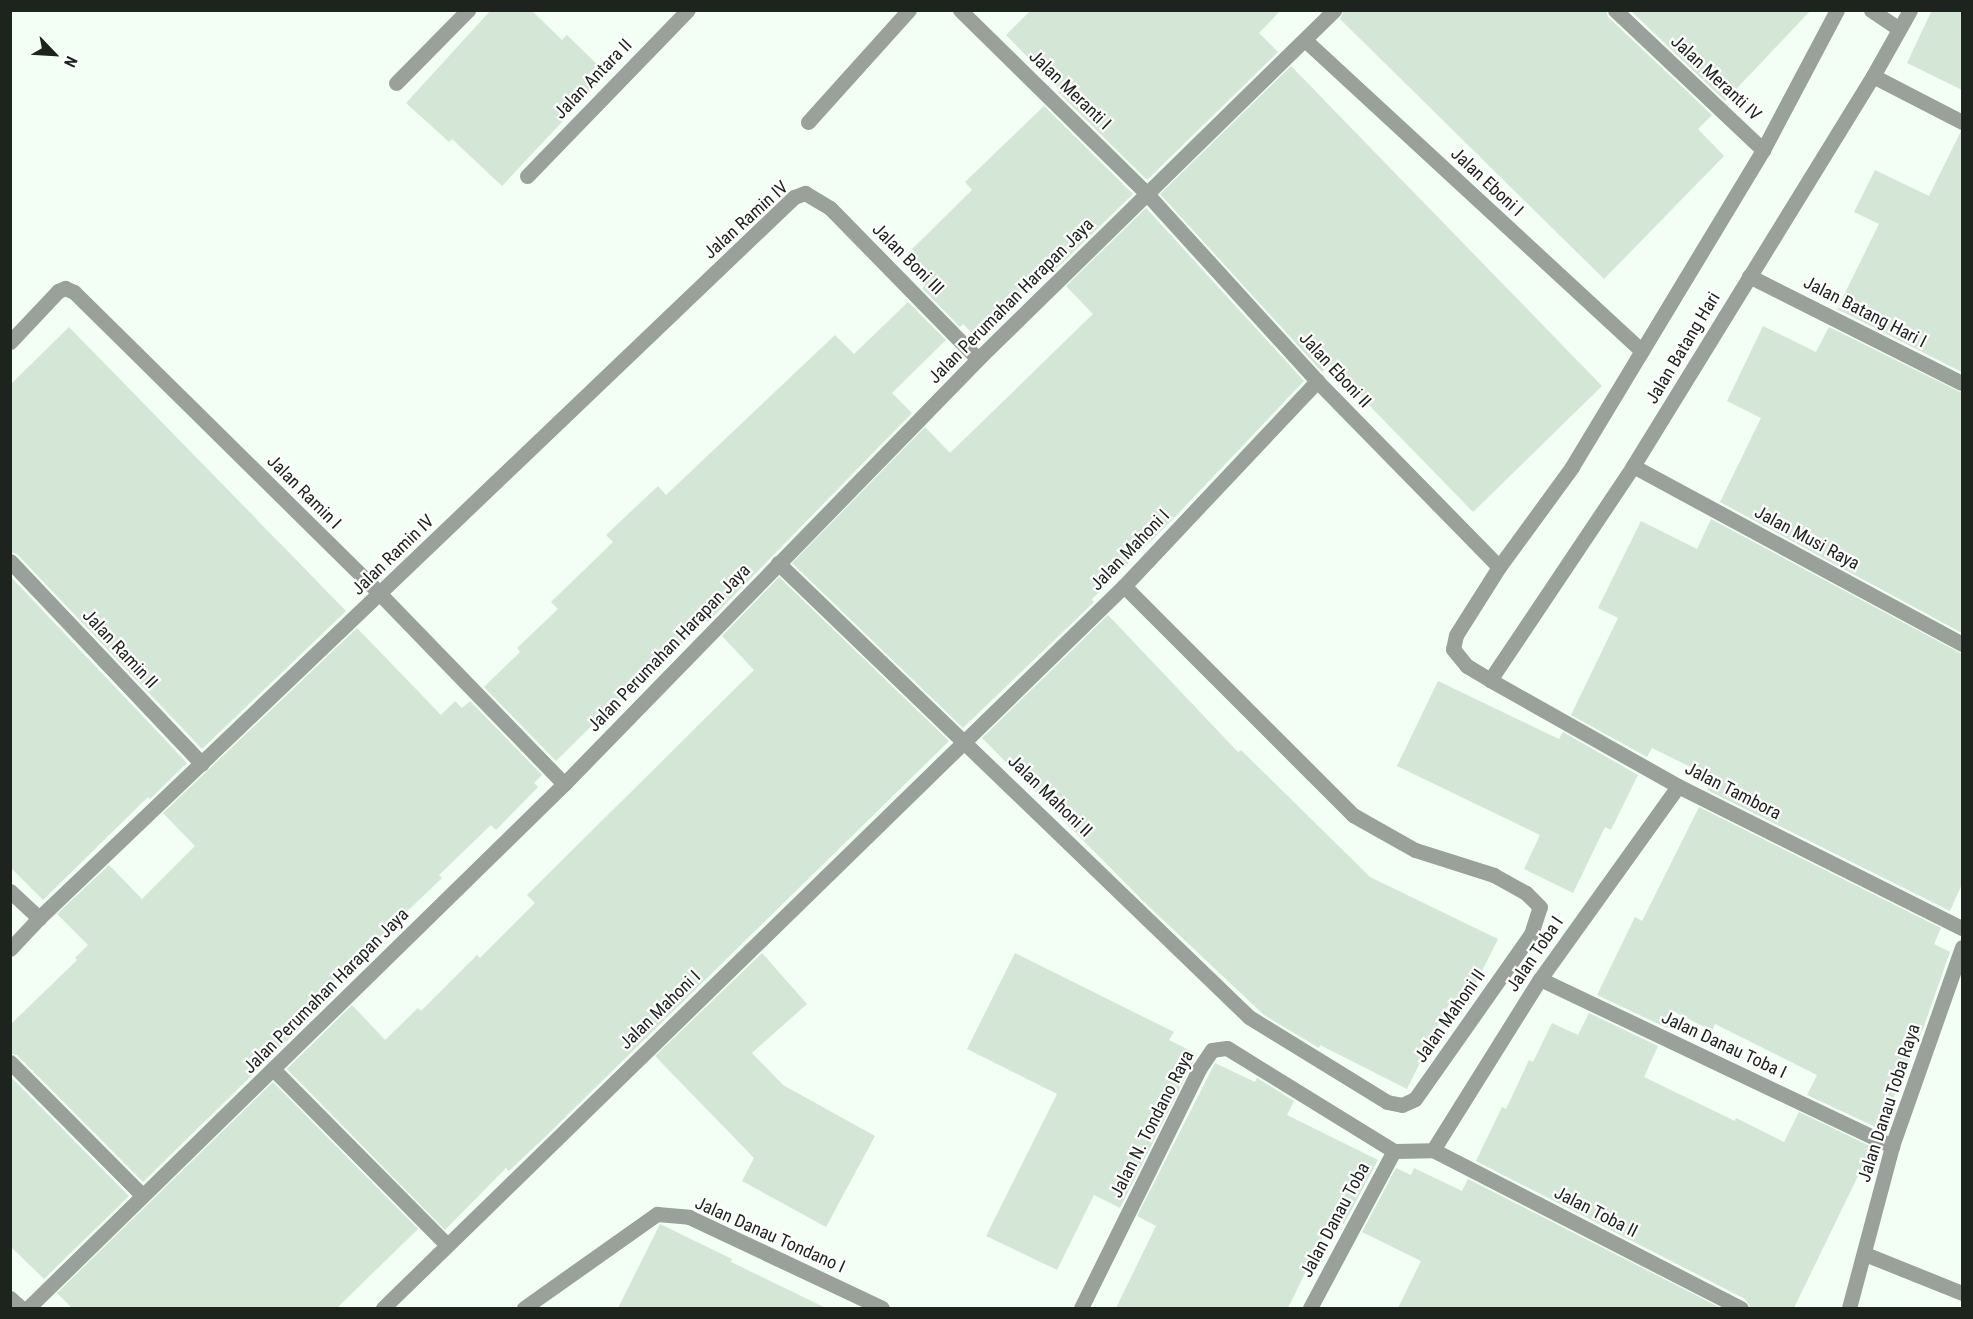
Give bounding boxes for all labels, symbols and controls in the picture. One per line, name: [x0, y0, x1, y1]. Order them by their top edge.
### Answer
north arrow: [24, 24, 84, 84]
street label: Jalan Meranti IV: [1666, 31, 1766, 125]
street label: Jalan Antara II: [550, 35, 636, 123]
street label: Jalan Meranti I: [1025, 46, 1115, 134]
text: N: [60, 53, 81, 70]
street label: Jalan Eboni I: [1446, 143, 1528, 221]
street label: Jalan Ramin IV: [699, 176, 793, 264]
street label: Jalan Perumahan Harapan Jaya: [924, 214, 1098, 388]
street label: Jalan Boni III: [868, 219, 948, 299]
street label: Jalan Batang Hari I: [1800, 272, 1930, 352]
street label: Jalan Batang Hari: [1641, 288, 1725, 408]
street label: Jalan Eboni II: [1294, 328, 1376, 412]
street label: Jalan Ramin I: [262, 450, 346, 534]
street label: Jalan Musi Raya: [1751, 501, 1863, 575]
street label: Jalan Mahoni I: [1086, 505, 1174, 595]
street label: Jalan Ramin IV: [347, 510, 439, 600]
street label: Jalan Perumahan Harapan Jaya: [583, 560, 755, 736]
street label: Jalan Ramin II: [78, 605, 162, 693]
street label: Jalan Mahoni II: [1003, 750, 1097, 842]
street label: Jalan Tambora: [1681, 758, 1785, 824]
street label: Jalan Perumahan Harapan Jaya: [239, 904, 413, 1078]
street label: Jalan Toba I: [1502, 912, 1568, 996]
street label: Jalan Mahoni II: [1410, 965, 1490, 1067]
street label: Jalan Mahoni I: [615, 966, 705, 1054]
street label: Jalan Danau Toba I: [1658, 1007, 1790, 1083]
street label: Jalan Danau Toba Raya: [1853, 1021, 1925, 1185]
street label: Jalan N. Tondano Raya: [1105, 1047, 1199, 1201]
street label: Jalan Danau Toba: [1296, 1159, 1374, 1281]
street label: Jalan Toba II: [1551, 1182, 1641, 1242]
street label: Jalan Danau Tondano I: [692, 1192, 848, 1278]

